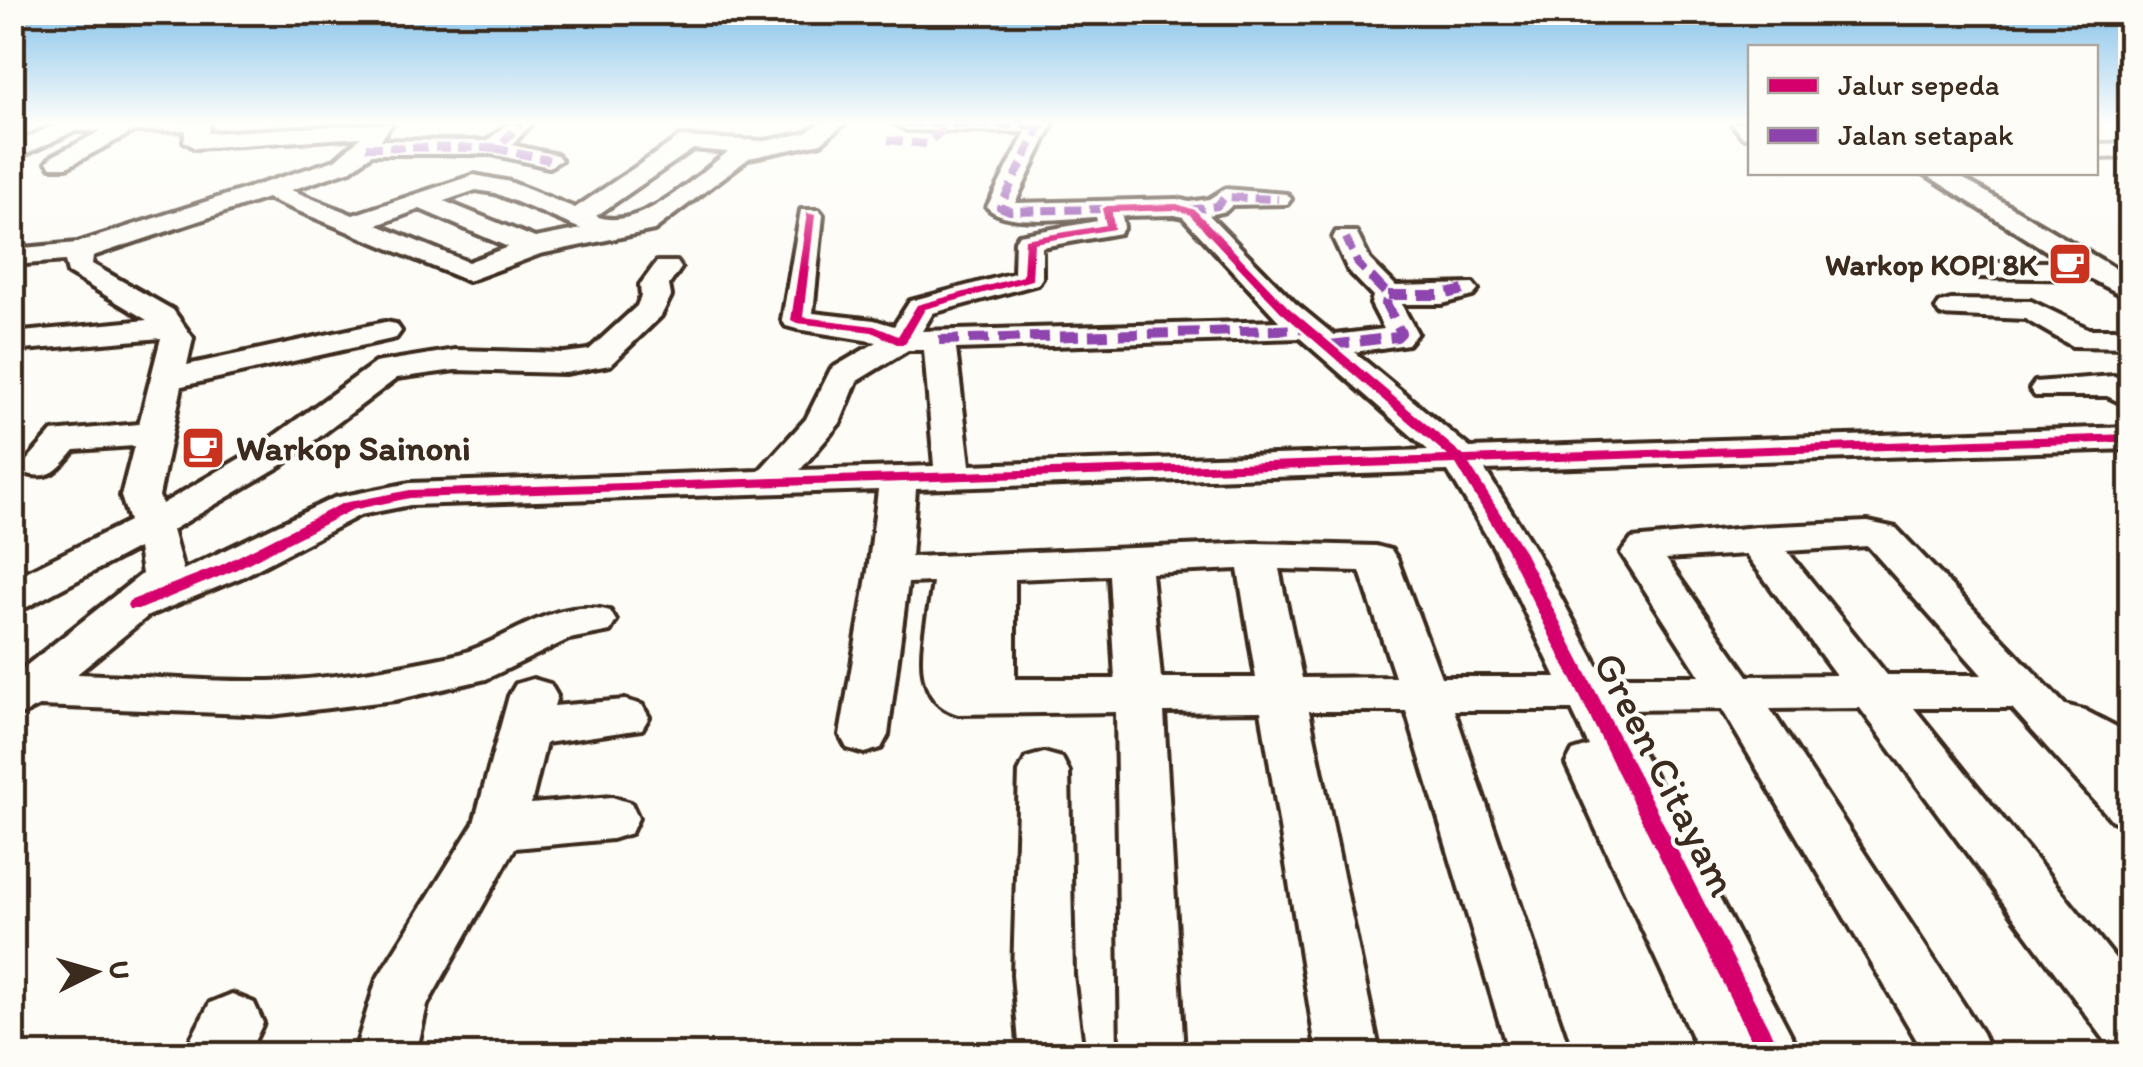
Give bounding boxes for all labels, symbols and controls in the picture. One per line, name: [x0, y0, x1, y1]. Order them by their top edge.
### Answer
legend: [1748, 45, 2098, 175]
text: Jalur sepeda: [1838, 66, 2000, 103]
text: Jalan setapak: [1838, 116, 2014, 153]
cafe icon: Warkop KOPI 8K: [2047, 241, 2093, 287]
place label: Warkop KOPI 8K: [1825, 246, 2039, 283]
cafe icon: Warkop Sainoni: [180, 425, 226, 471]
place label: Warkop Sainoni: [236, 427, 471, 469]
street label: Green Citayam: [1583, 644, 1749, 905]
north arrow: [45, 922, 145, 1022]
text: U: [102, 959, 138, 981]

